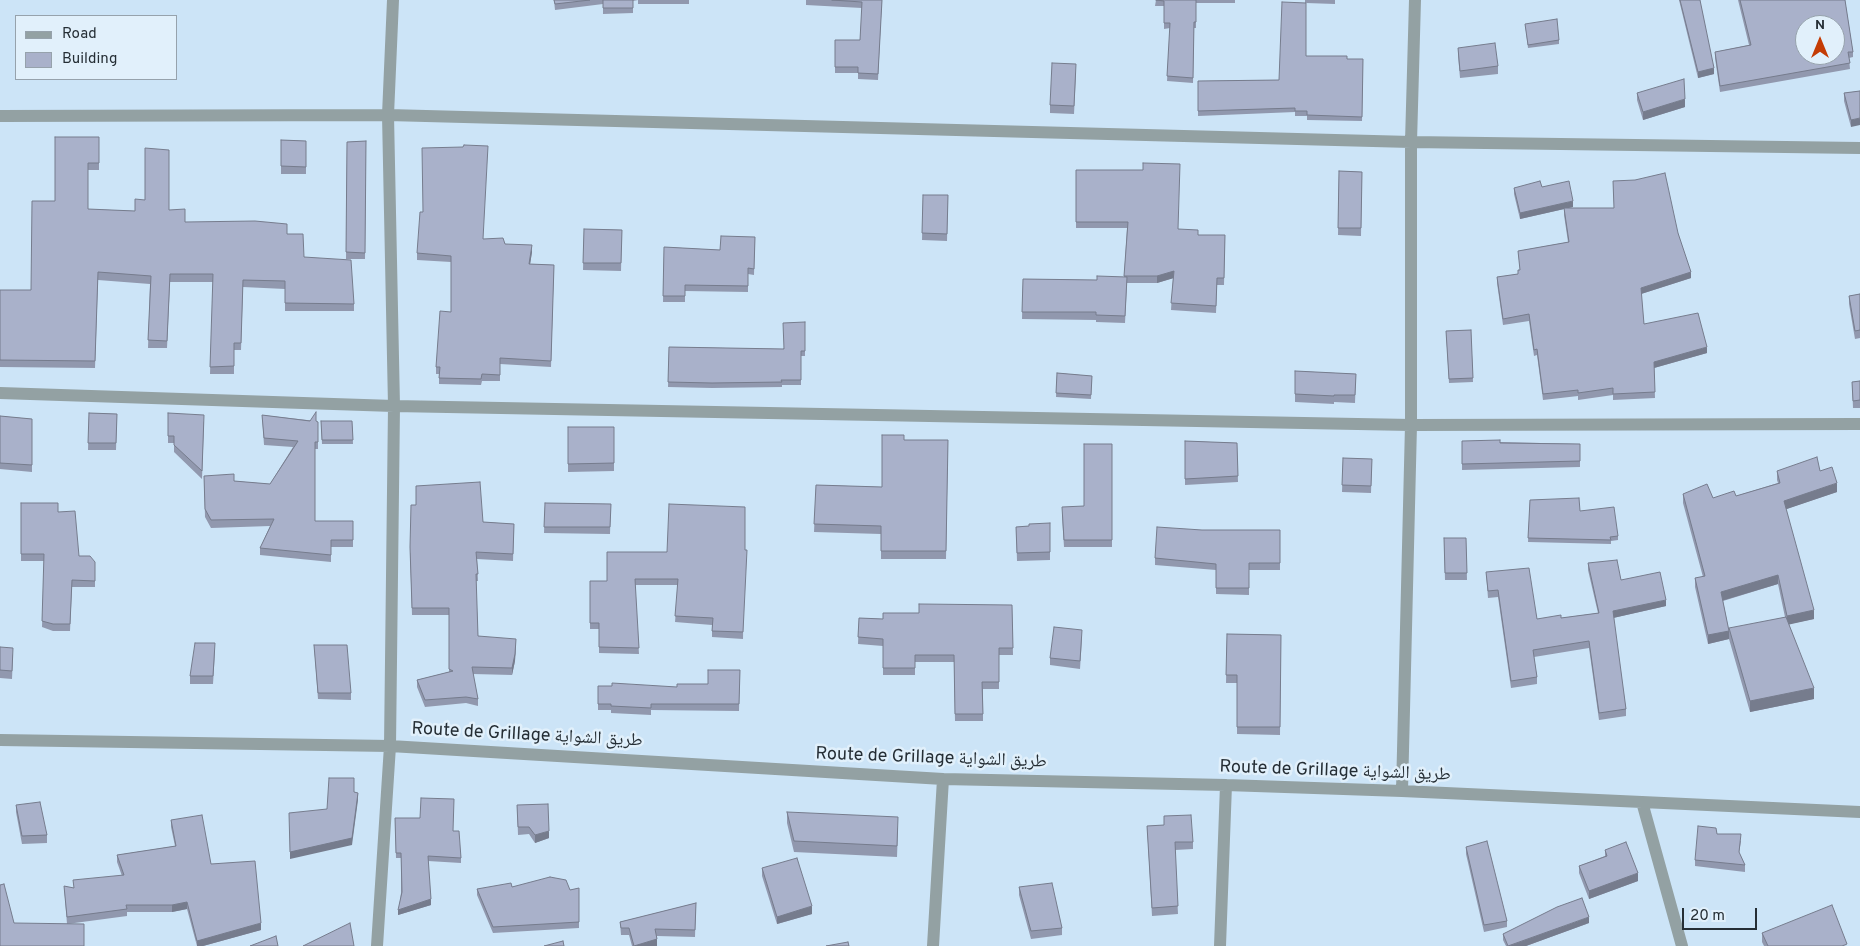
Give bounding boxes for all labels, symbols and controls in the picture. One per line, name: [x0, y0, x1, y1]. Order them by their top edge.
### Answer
legend: [15, 15, 178, 80]
north arrow: [1795, 15, 1845, 65]
text: N: [1815, 17, 1825, 34]
text: Road: [62, 25, 97, 44]
text: Building: [62, 50, 117, 69]
street label: Route de Grillage طريق الشواية: [411, 719, 643, 753]
street label: Route de Grillage طريق الشواية: [815, 744, 1047, 774]
street label: Route de Grillage طريق الشواية: [1219, 757, 1451, 787]
scale bar: [1685, 898, 1760, 930]
text: 20 m: [1690, 907, 1725, 926]

